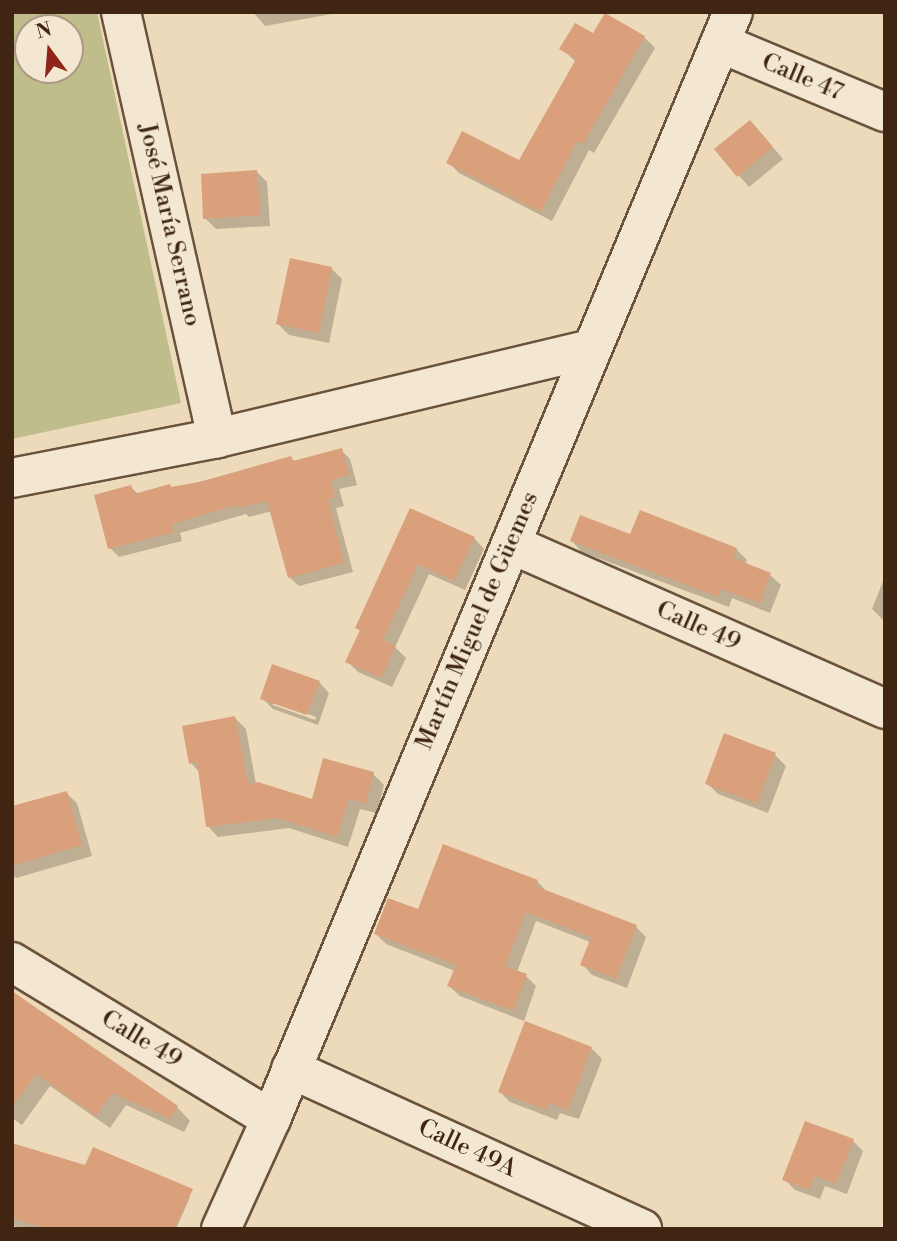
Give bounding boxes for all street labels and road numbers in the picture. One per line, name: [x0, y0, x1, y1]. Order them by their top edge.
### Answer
street label: Calle 47: [757, 48, 847, 108]
street label: José María Serrano: [132, 121, 206, 329]
street label: Martín Miguel de Güemes: [411, 488, 545, 754]
street label: Calle 49: [652, 596, 744, 658]
street label: Calle 49: [96, 1005, 186, 1075]
street label: Calle 49A: [413, 1114, 521, 1184]

